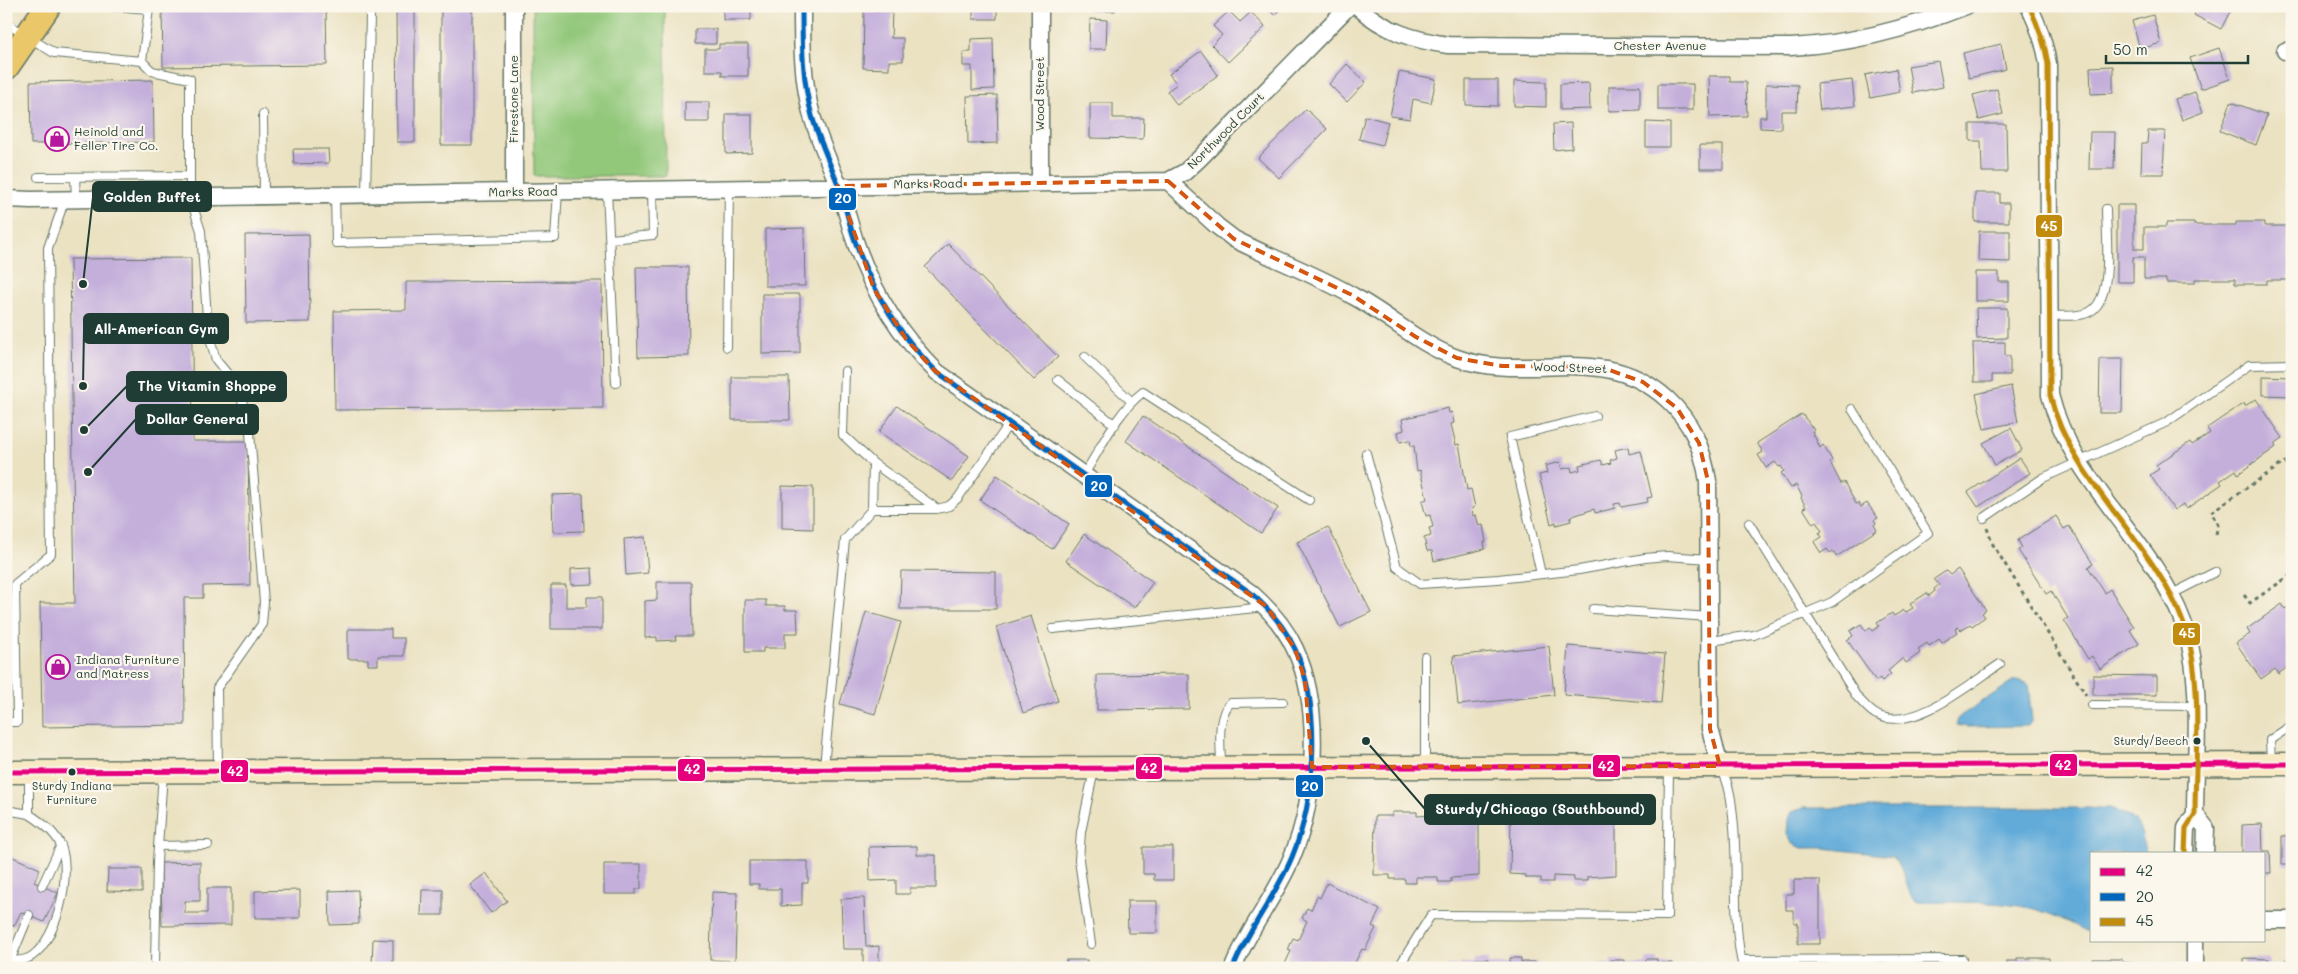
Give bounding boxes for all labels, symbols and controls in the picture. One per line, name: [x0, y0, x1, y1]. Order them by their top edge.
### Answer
scale bar: [2106, 32, 2248, 64]
street label: Chester Avenue: [1614, 37, 1706, 53]
text: 50 m: [2113, 39, 2148, 59]
street label: Firestone Lane: [505, 55, 521, 143]
street label: Wood Street: [1031, 57, 1047, 131]
street label: Northwood Court: [1183, 88, 1267, 172]
place label: Heinold and Feller Tire Co.: [74, 123, 158, 153]
shop icon: Heinold and Feller Tire Co.: [44, 126, 70, 152]
street label: Marks Road: [893, 174, 963, 192]
callout: Golden Buffet: [93, 182, 211, 211]
street label: Marks Road: [488, 182, 558, 200]
text: Golden Buffet: [103, 187, 201, 206]
line badge: 20: [828, 187, 857, 211]
text: 20: [835, 188, 851, 207]
line badge: 45: [2035, 214, 2063, 238]
text: 45: [2040, 216, 2058, 235]
callout: All-American Gym: [84, 314, 228, 343]
text: All-American Gym: [94, 319, 218, 338]
street label: Wood Street: [1533, 358, 1608, 376]
callout: The Vitamin Shoppe: [127, 372, 286, 401]
text: The Vitamin Shoppe: [138, 376, 276, 395]
callout: Dollar General: [136, 405, 258, 434]
text: Dollar General: [146, 409, 248, 428]
line badge: 20: [1084, 474, 1113, 498]
text: 20: [1091, 476, 1107, 495]
line badge: 45: [2172, 622, 2201, 646]
text: 45: [2178, 623, 2196, 642]
place label: Indiana Furniture and Matress: [76, 651, 180, 681]
shop icon: Indiana Furniture and Matress: [45, 654, 71, 680]
place label: Sturdy/Beech: [2114, 733, 2188, 748]
marker: Sturdy/Beech: [2192, 736, 2202, 746]
line badge: 42: [2049, 753, 2078, 777]
line badge: 42: [1592, 754, 1621, 778]
text: 42: [2055, 755, 2072, 774]
line badge: 42: [1135, 756, 1163, 780]
text: 42: [1598, 756, 1615, 775]
line badge: 42: [677, 758, 706, 782]
text: 42: [1141, 758, 1158, 777]
line badge: 42: [220, 759, 249, 783]
text: 42: [684, 759, 701, 778]
text: 42: [227, 761, 244, 780]
marker: Sturdy Indiana Furniture: [67, 767, 77, 777]
line badge: 20: [1295, 774, 1324, 798]
text: 20: [1302, 776, 1318, 795]
place label: Sturdy Indiana Furniture: [32, 778, 112, 807]
callout: Sturdy/Chicago (Southbound): [1425, 795, 1655, 824]
text: Sturdy/Chicago (Southbound): [1435, 799, 1645, 818]
legend: [2090, 852, 2266, 942]
text: 42: [2136, 860, 2153, 880]
text: 20: [2136, 886, 2154, 906]
text: 45: [2136, 910, 2154, 930]

